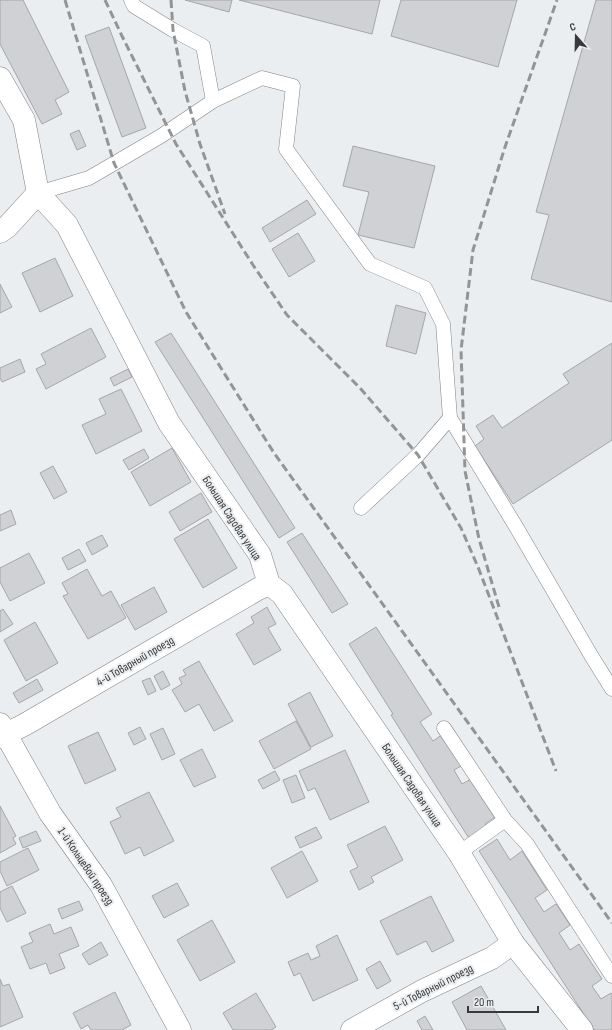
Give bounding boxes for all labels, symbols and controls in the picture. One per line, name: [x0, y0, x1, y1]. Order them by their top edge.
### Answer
north arrow: [556, 16, 596, 56]
text: С: [568, 20, 578, 34]
street label: Большая Садовая улица: [199, 473, 265, 564]
street label: 4-й Товарный проезд: [93, 633, 177, 690]
street label: Большая Садовая улица: [378, 741, 445, 830]
street label: 1-й Кольцевой проезд: [54, 825, 117, 908]
street label: 5-й Товарный проезд: [391, 961, 476, 1014]
scale bar: [468, 988, 538, 1014]
text: 20 m: [474, 995, 494, 1010]

